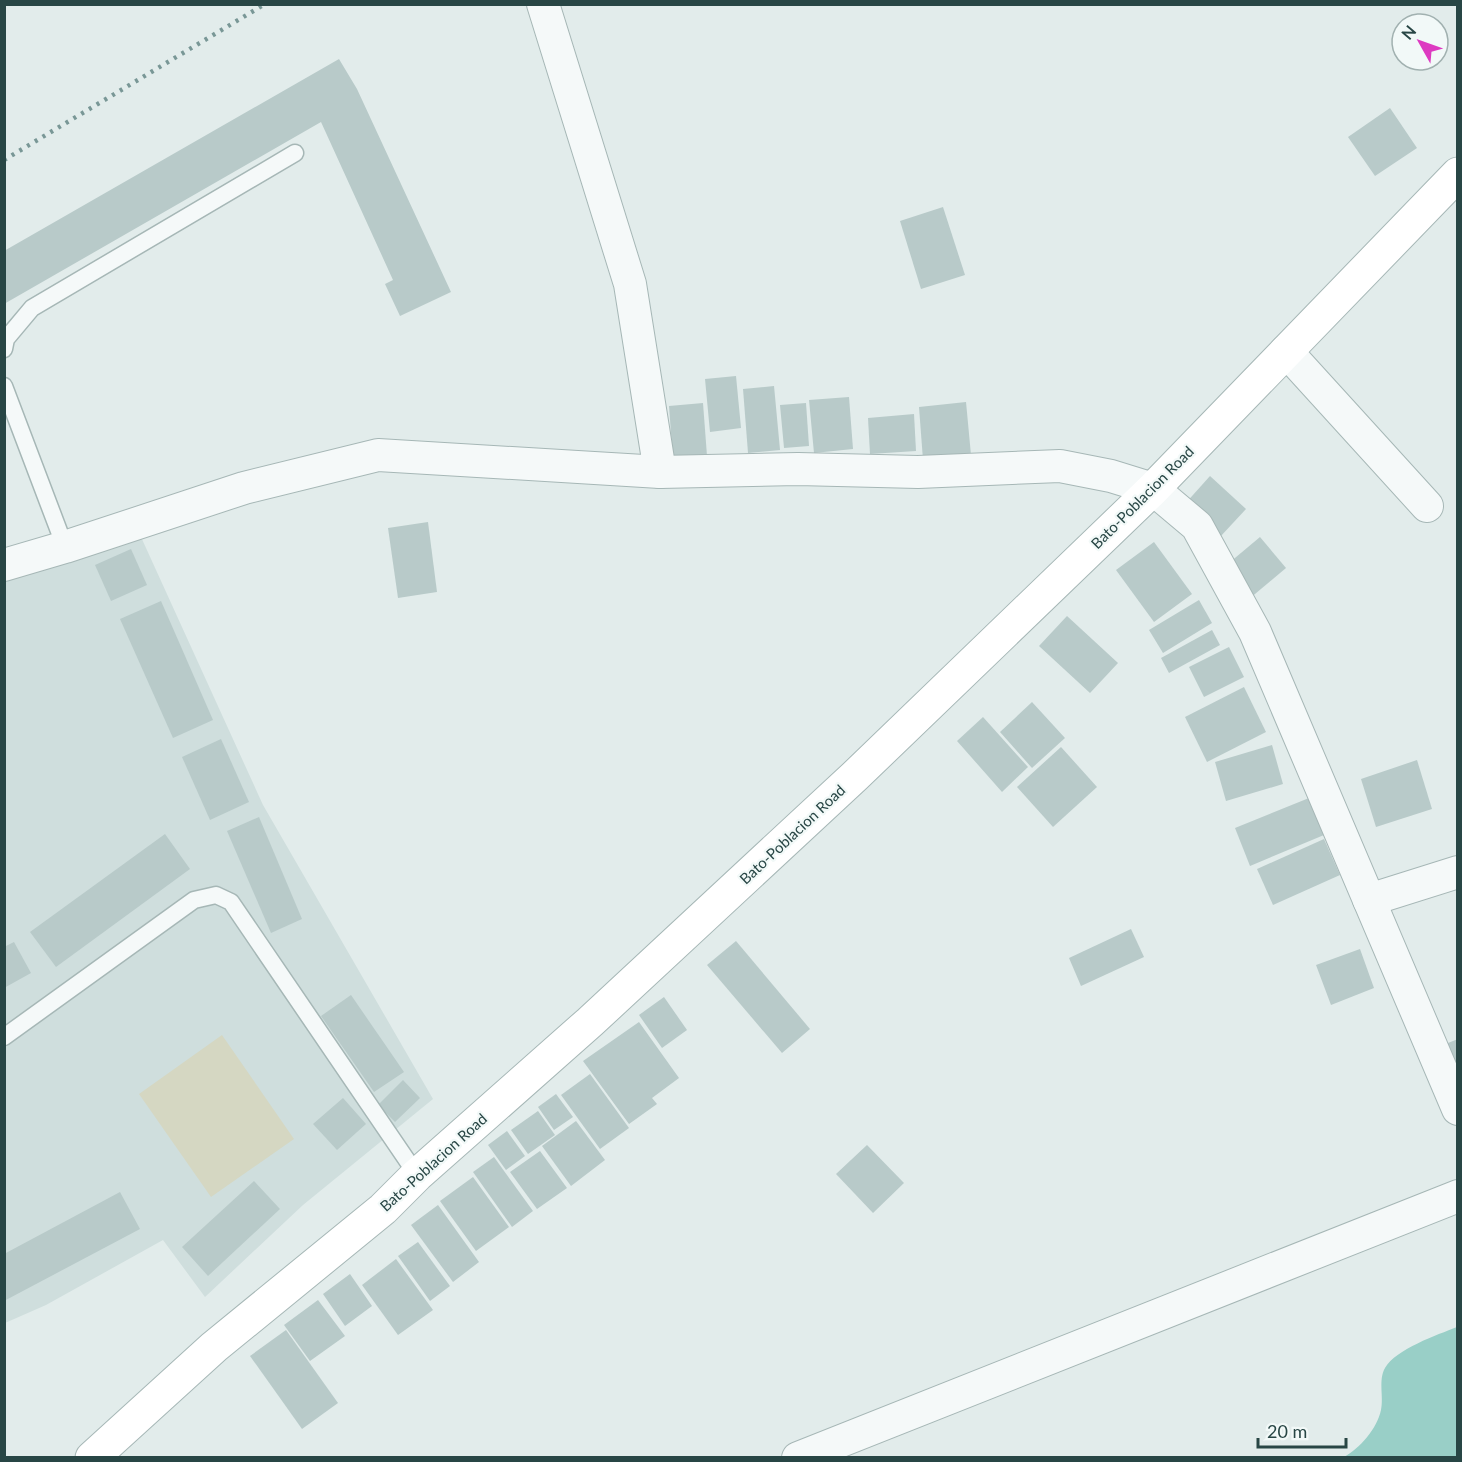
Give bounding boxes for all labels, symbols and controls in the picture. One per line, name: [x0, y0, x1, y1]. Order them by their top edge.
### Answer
north arrow: [1390, 12, 1450, 72]
text: N: [1397, 21, 1419, 43]
street label: Bato-Poblacion Road: [1087, 442, 1197, 552]
street label: Bato-Poblacion Road: [736, 780, 848, 888]
street label: Bato-Poblacion Road: [376, 1109, 490, 1215]
scale bar: [1258, 1411, 1346, 1449]
text: 20 m: [1267, 1420, 1307, 1442]

